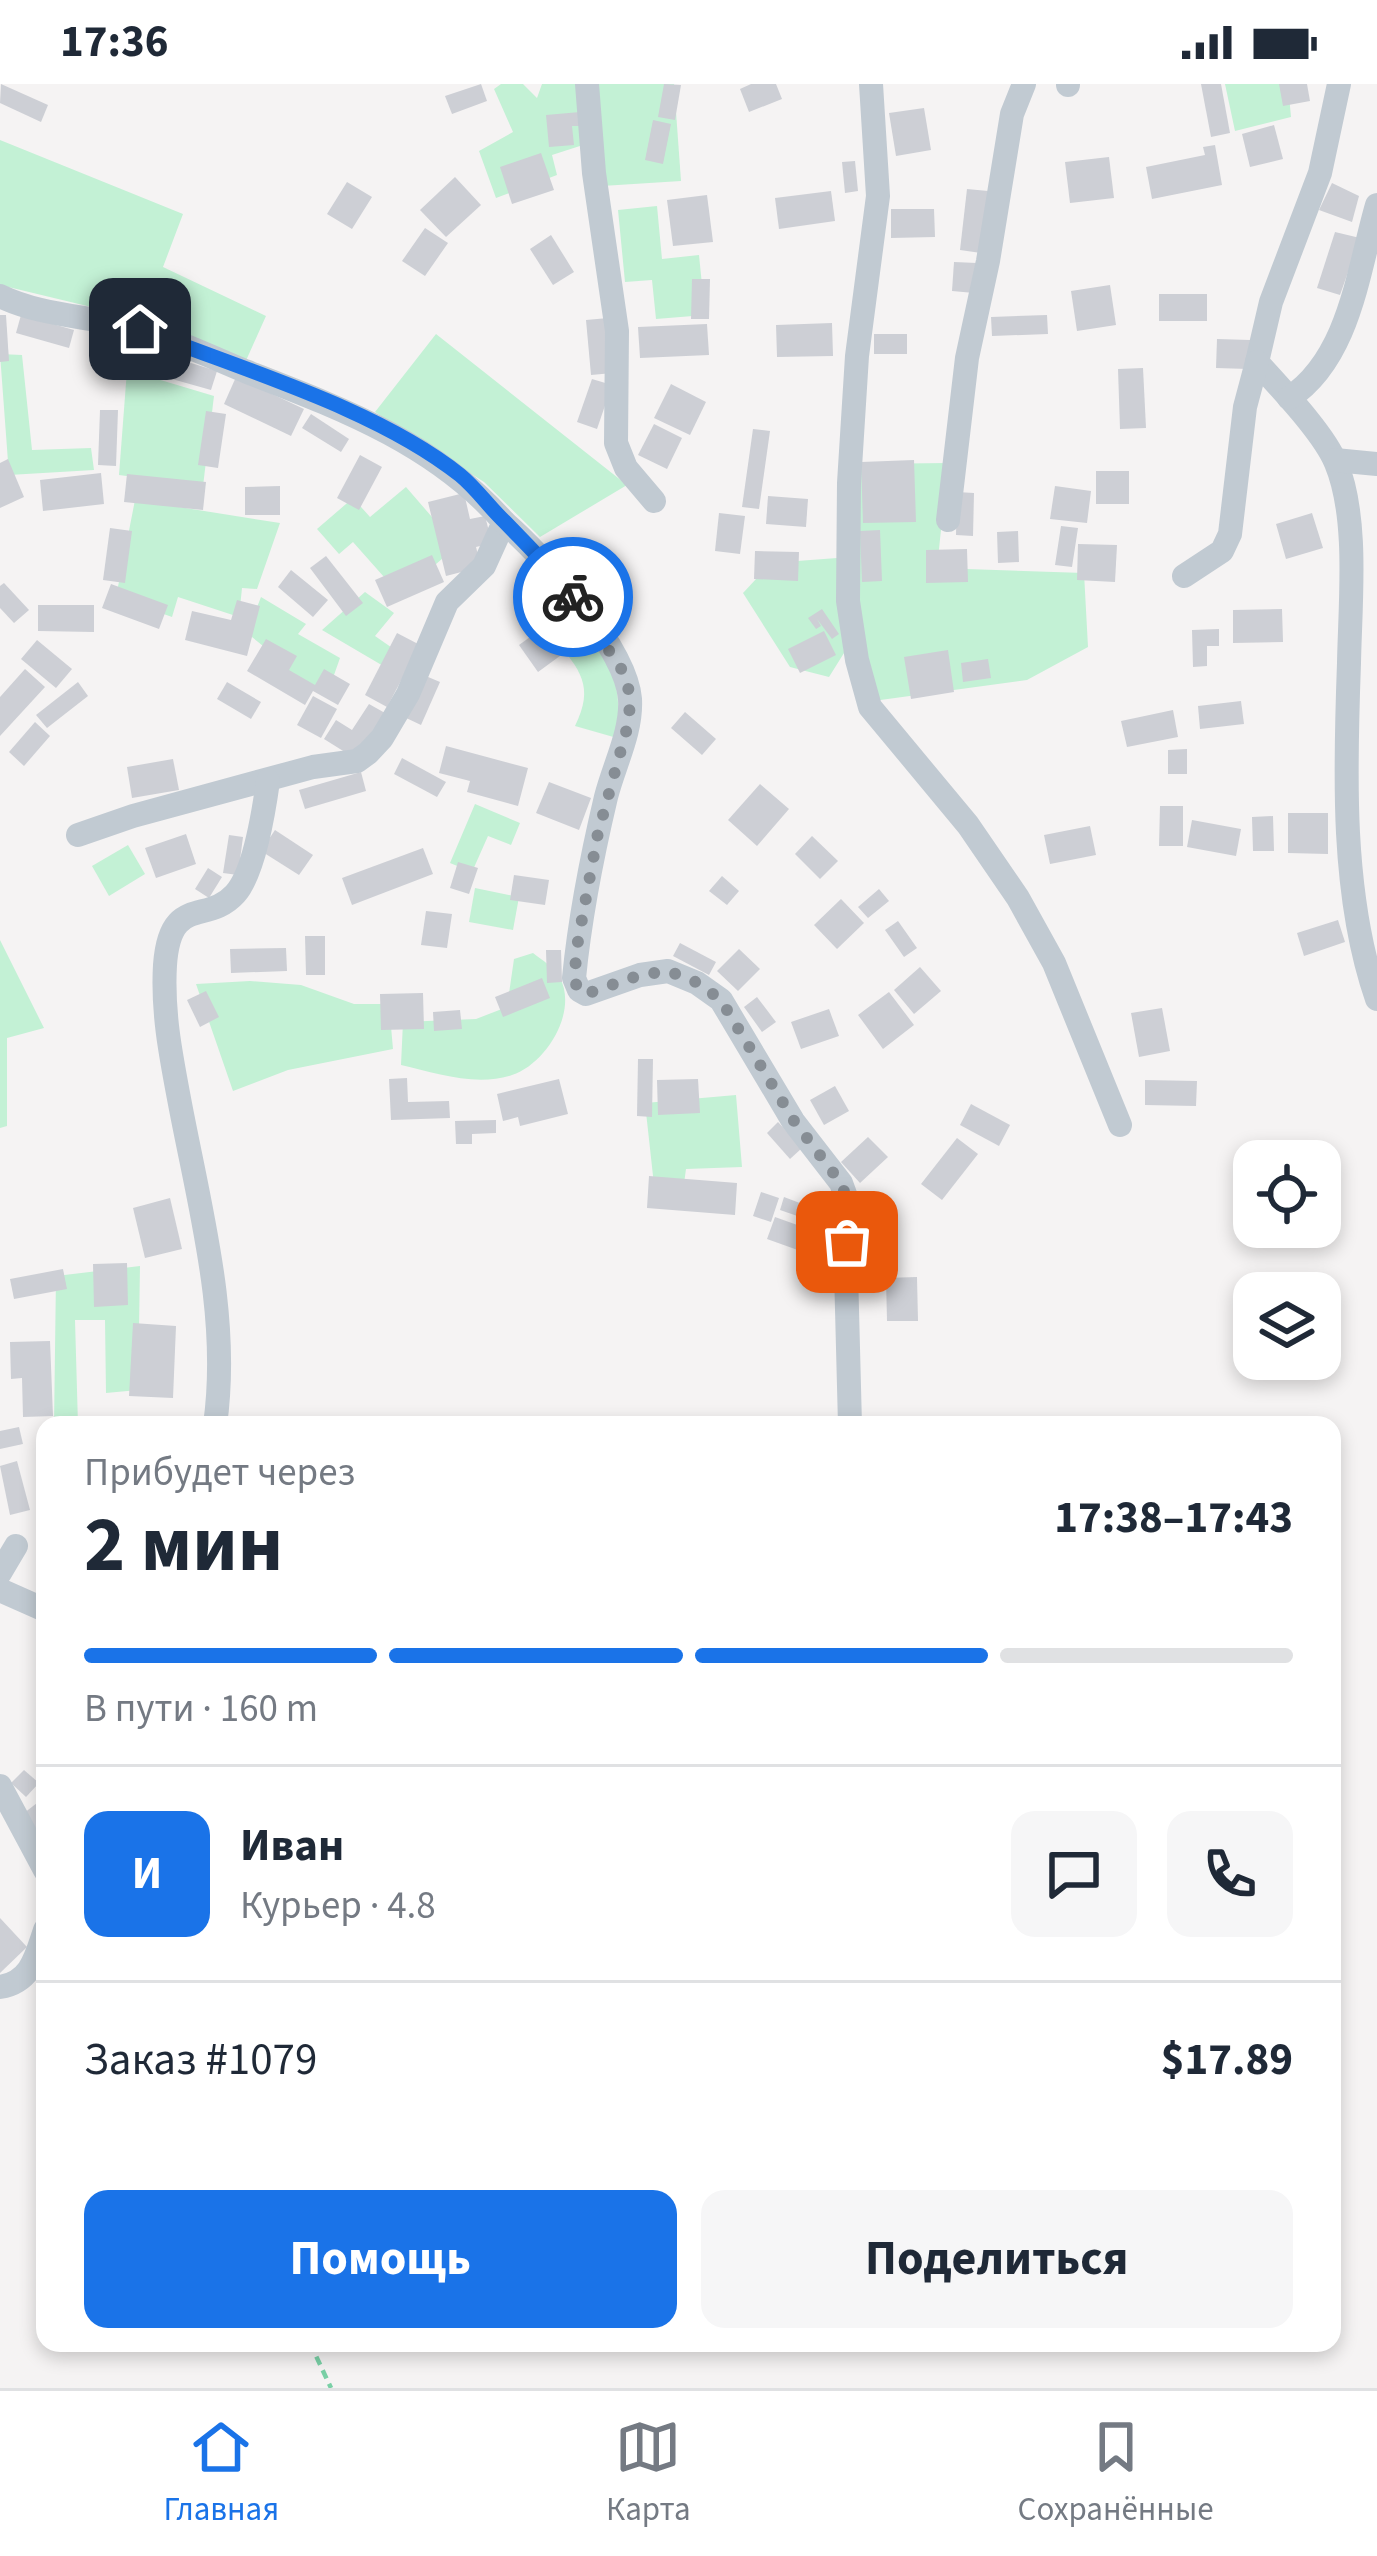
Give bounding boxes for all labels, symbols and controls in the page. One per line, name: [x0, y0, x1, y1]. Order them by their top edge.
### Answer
text: 17:36: [60, 10, 169, 74]
pin: [89, 278, 191, 380]
icon: home: [107, 296, 173, 362]
courier: [513, 537, 633, 657]
icon: bike: [540, 564, 606, 630]
map controls: [1233, 1140, 1341, 1380]
button: locate: [1233, 1140, 1341, 1248]
pin: [796, 1191, 898, 1293]
icon: bag: [814, 1209, 880, 1275]
button: layers: [1233, 1272, 1341, 1380]
text: Прибудет через: [84, 1445, 355, 1501]
text: 17:38–17:43: [1054, 1486, 1293, 1550]
text: 2 мин: [84, 1490, 283, 1601]
text: В пути · 160 m: [84, 1681, 318, 1737]
button: chat: [1011, 1811, 1137, 1937]
button: phone: [1167, 1811, 1293, 1937]
text: Иван: [240, 1814, 344, 1878]
text: И: [132, 1842, 162, 1906]
text: Курьер · 4.8: [240, 1878, 436, 1934]
text: Заказ #1079: [84, 2028, 317, 2092]
text: $17.89: [1161, 2028, 1293, 2092]
button: Помощь: [84, 2190, 677, 2328]
button: Поделиться: [701, 2190, 1293, 2328]
tab: Главная: [163, 2414, 279, 2533]
tab: Карта: [606, 2414, 691, 2533]
tab: Сохранённые: [1018, 2414, 1214, 2533]

